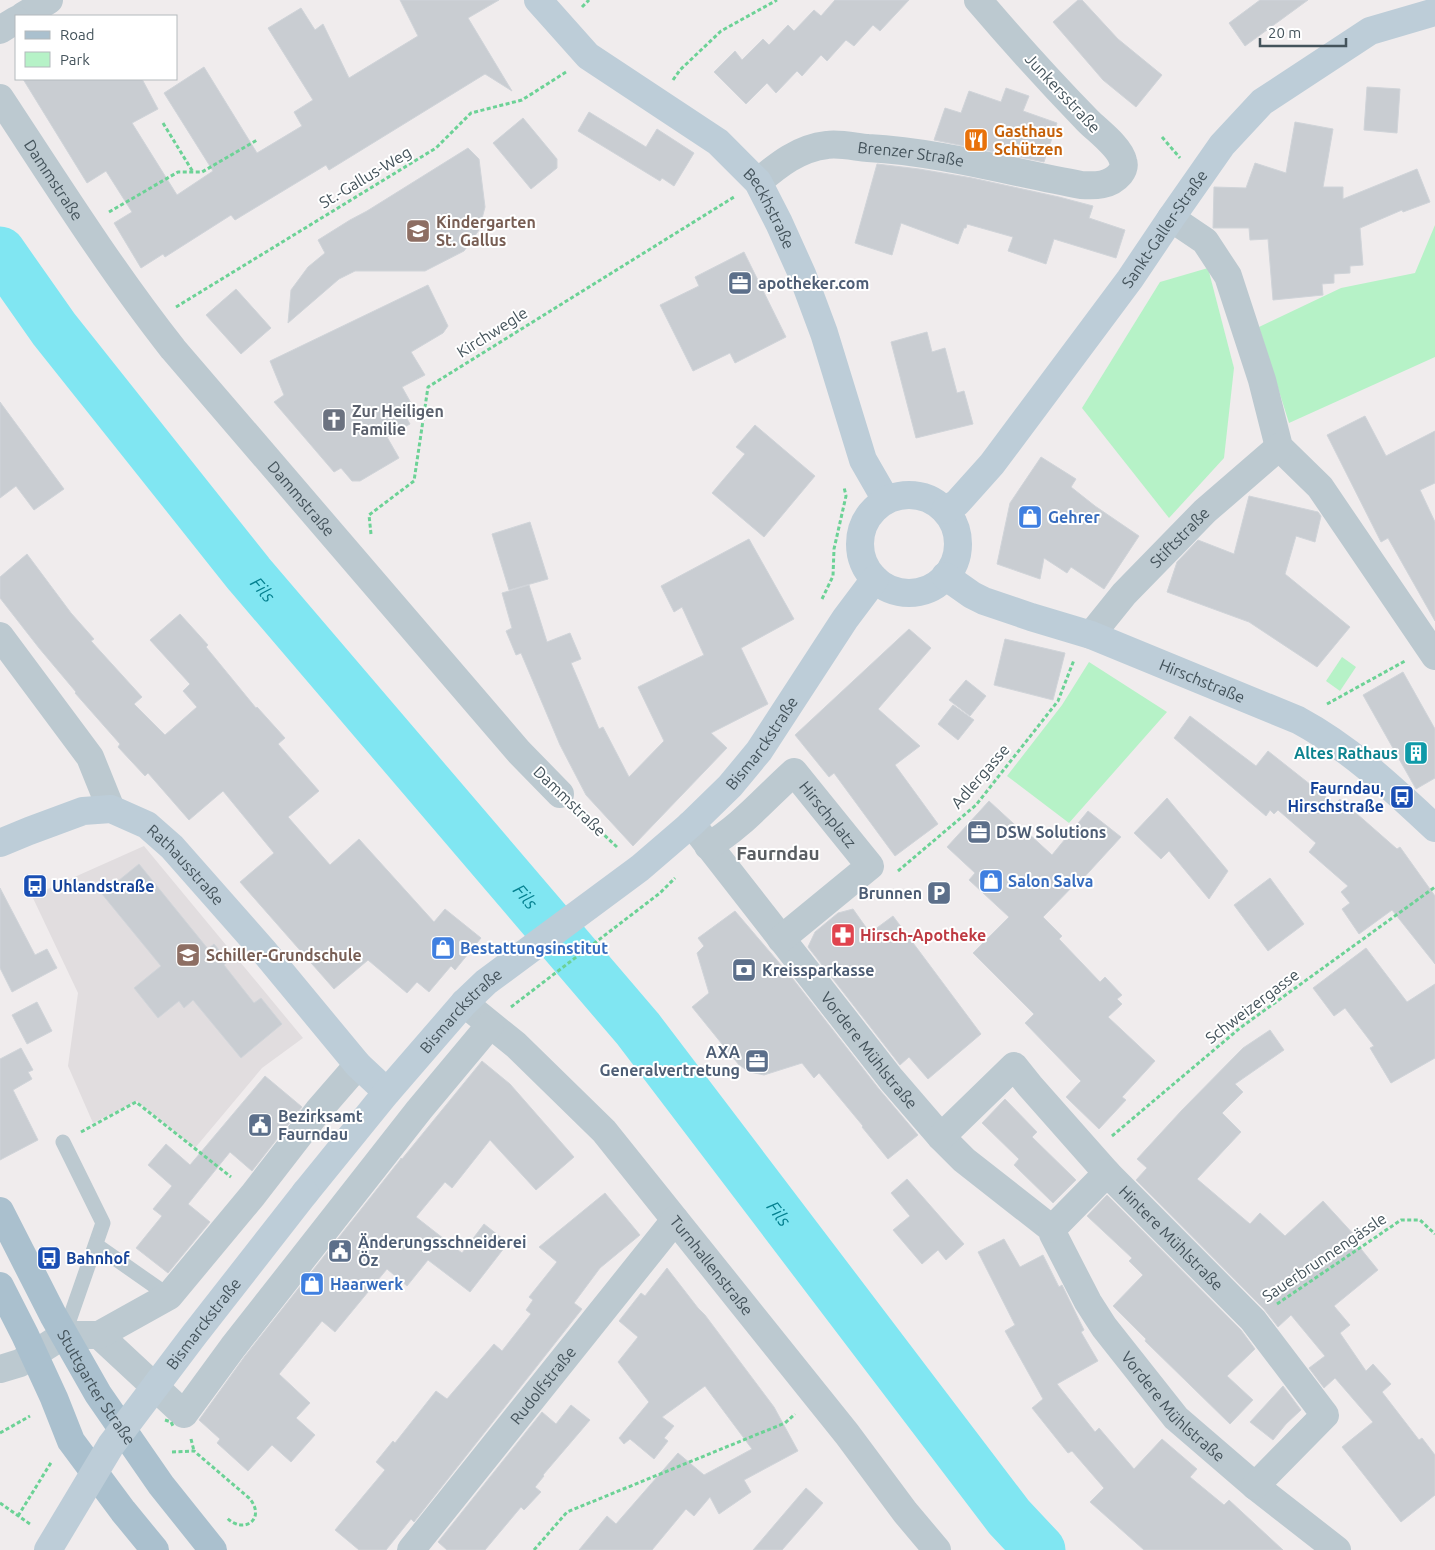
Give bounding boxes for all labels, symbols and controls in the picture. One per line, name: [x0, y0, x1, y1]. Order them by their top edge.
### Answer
legend: [15, 15, 178, 80]
scale bar: [1260, 15, 1346, 47]
text: 20 m: [1268, 24, 1301, 41]
text: Road: [60, 26, 95, 43]
street label: Junkersstraße: [1022, 50, 1104, 136]
text: Park: [60, 51, 90, 68]
place label: Gasthaus Schützen: [994, 122, 1063, 158]
restaurant icon: Gasthaus Schützen: [963, 127, 989, 153]
street label: Dammstraße: [21, 136, 87, 224]
street label: Brenzer Straße: [857, 138, 966, 170]
street label: St.-Gallus-Weg: [316, 143, 414, 211]
street label: Beckhstraße: [740, 164, 798, 252]
street label: Sankt-Galler-Straße: [1118, 166, 1211, 291]
place label: Kindergarten St. Gallus: [436, 213, 536, 249]
school or university icon: Kindergarten St. Gallus: [405, 218, 431, 244]
office icon: apotheker.com: [727, 270, 753, 296]
place label: apotheker.com: [758, 274, 869, 292]
street label: Kirchwegle: [453, 303, 531, 361]
place label: Zur Heiligen Familie: [352, 402, 444, 438]
church icon: Zur Heiligen Familie: [321, 407, 347, 433]
street label: Dammstraße: [264, 457, 339, 540]
street label: Stiftstraße: [1146, 503, 1213, 571]
shop icon: Gehrer: [1017, 504, 1043, 530]
place label: Gehrer: [1048, 508, 1100, 526]
water label: Fils: [247, 573, 280, 606]
street label: Hirschstraße: [1157, 655, 1248, 706]
street label: Bismarckstraße: [722, 693, 801, 793]
street label: Adlergasse: [947, 740, 1013, 812]
building icon: Altes Rathaus: [1403, 740, 1429, 766]
place label: Altes Rathaus: [1294, 744, 1398, 762]
street label: Dammstraße: [530, 762, 610, 840]
street label: Hirschplatz: [796, 777, 860, 851]
place label: Faurndau, Hirschstraße: [1287, 779, 1384, 815]
bus stop icon: Faurndau, Hirschstraße: [1389, 784, 1415, 810]
office icon: DSW Solutions: [966, 819, 992, 845]
street label: Rathausstraße: [144, 821, 228, 909]
place label: DSW Solutions: [996, 823, 1106, 841]
district label: Faurndau: [736, 842, 820, 864]
shop icon: Salon Salva: [978, 868, 1004, 894]
place label: Salon Salva: [1008, 872, 1093, 890]
bus stop icon: Uhlandstraße: [22, 873, 48, 899]
place label: Uhlandstraße: [52, 877, 154, 895]
water label: Fils: [510, 880, 542, 913]
parking icon: Brunnen: [926, 880, 952, 906]
place label: Brunnen: [858, 884, 922, 902]
pharmacy icon: Hirsch-Apotheke: [830, 922, 856, 948]
place label: Hirsch-Apotheke: [860, 926, 986, 944]
shop icon: Bestattungsinstitut: [430, 935, 456, 961]
place label: Bestattungsinstitut: [460, 939, 608, 957]
school or university icon: Schiller-Grundschule: [175, 942, 201, 968]
place label: Schiller-Grundschule: [206, 946, 362, 964]
bank icon: Kreissparkasse: [731, 957, 757, 983]
place label: Kreissparkasse: [762, 961, 875, 979]
street label: Bismarckstraße: [416, 965, 505, 1057]
street label: Schweizergasse: [1202, 965, 1302, 1047]
street label: Vordere Mühlstraße: [817, 988, 921, 1112]
place label: AXA Generalvertretung: [600, 1043, 741, 1079]
office icon: AXA Generalvertretung: [744, 1048, 770, 1074]
place label: Bezirksamt Faurndau: [278, 1107, 363, 1143]
public building icon: Bezirksamt Faurndau: [247, 1112, 273, 1138]
street label: Hintere Mühlstraße: [1116, 1182, 1227, 1294]
water label: Fils: [763, 1197, 796, 1230]
street label: Sauerbrunnengässle: [1259, 1209, 1389, 1305]
street label: Turnhallenstraße: [666, 1212, 757, 1319]
place label: Änderungsschneiderei Öz: [358, 1233, 526, 1269]
public building icon: Änderungsschneiderei Öz: [327, 1238, 353, 1264]
bus stop icon: Bahnhof: [36, 1245, 62, 1271]
place label: Bahnhof: [66, 1249, 130, 1267]
shop icon: Haarwerk: [299, 1271, 325, 1297]
street label: Bismarckstraße: [162, 1274, 244, 1373]
place label: Haarwerk: [330, 1275, 403, 1293]
street label: Stuttgarter Straße: [54, 1326, 139, 1448]
street label: Rudolfstraße: [506, 1343, 579, 1428]
street label: Vordere Mühlstraße: [1118, 1348, 1229, 1465]

